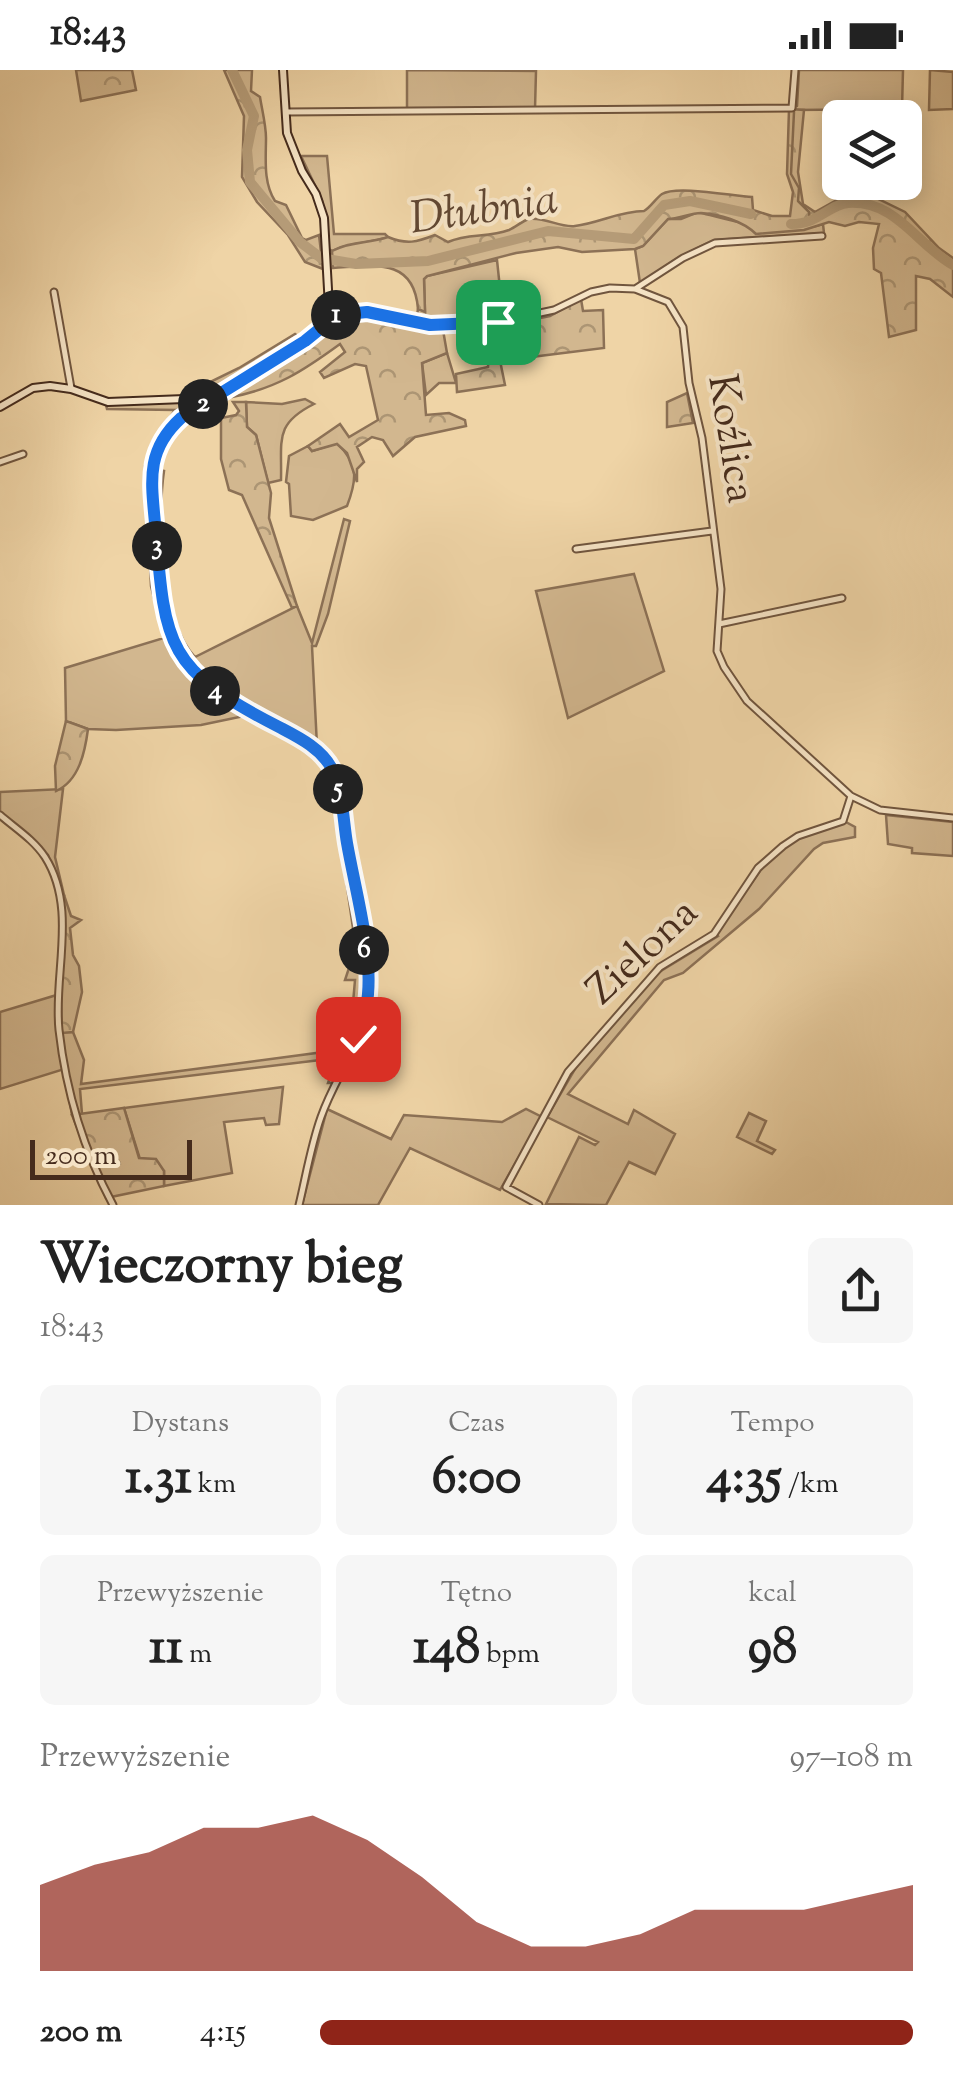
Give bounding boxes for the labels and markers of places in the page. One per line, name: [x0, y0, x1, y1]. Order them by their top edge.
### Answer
pin: [456, 280, 541, 365]
pin: 1: [311, 290, 361, 340]
pin: 2: [178, 379, 228, 429]
pin: 3: [132, 521, 182, 571]
pin: 4: [190, 666, 240, 716]
pin: 5: [313, 764, 363, 814]
pin: 6: [339, 925, 389, 975]
pin: [316, 997, 401, 1082]

